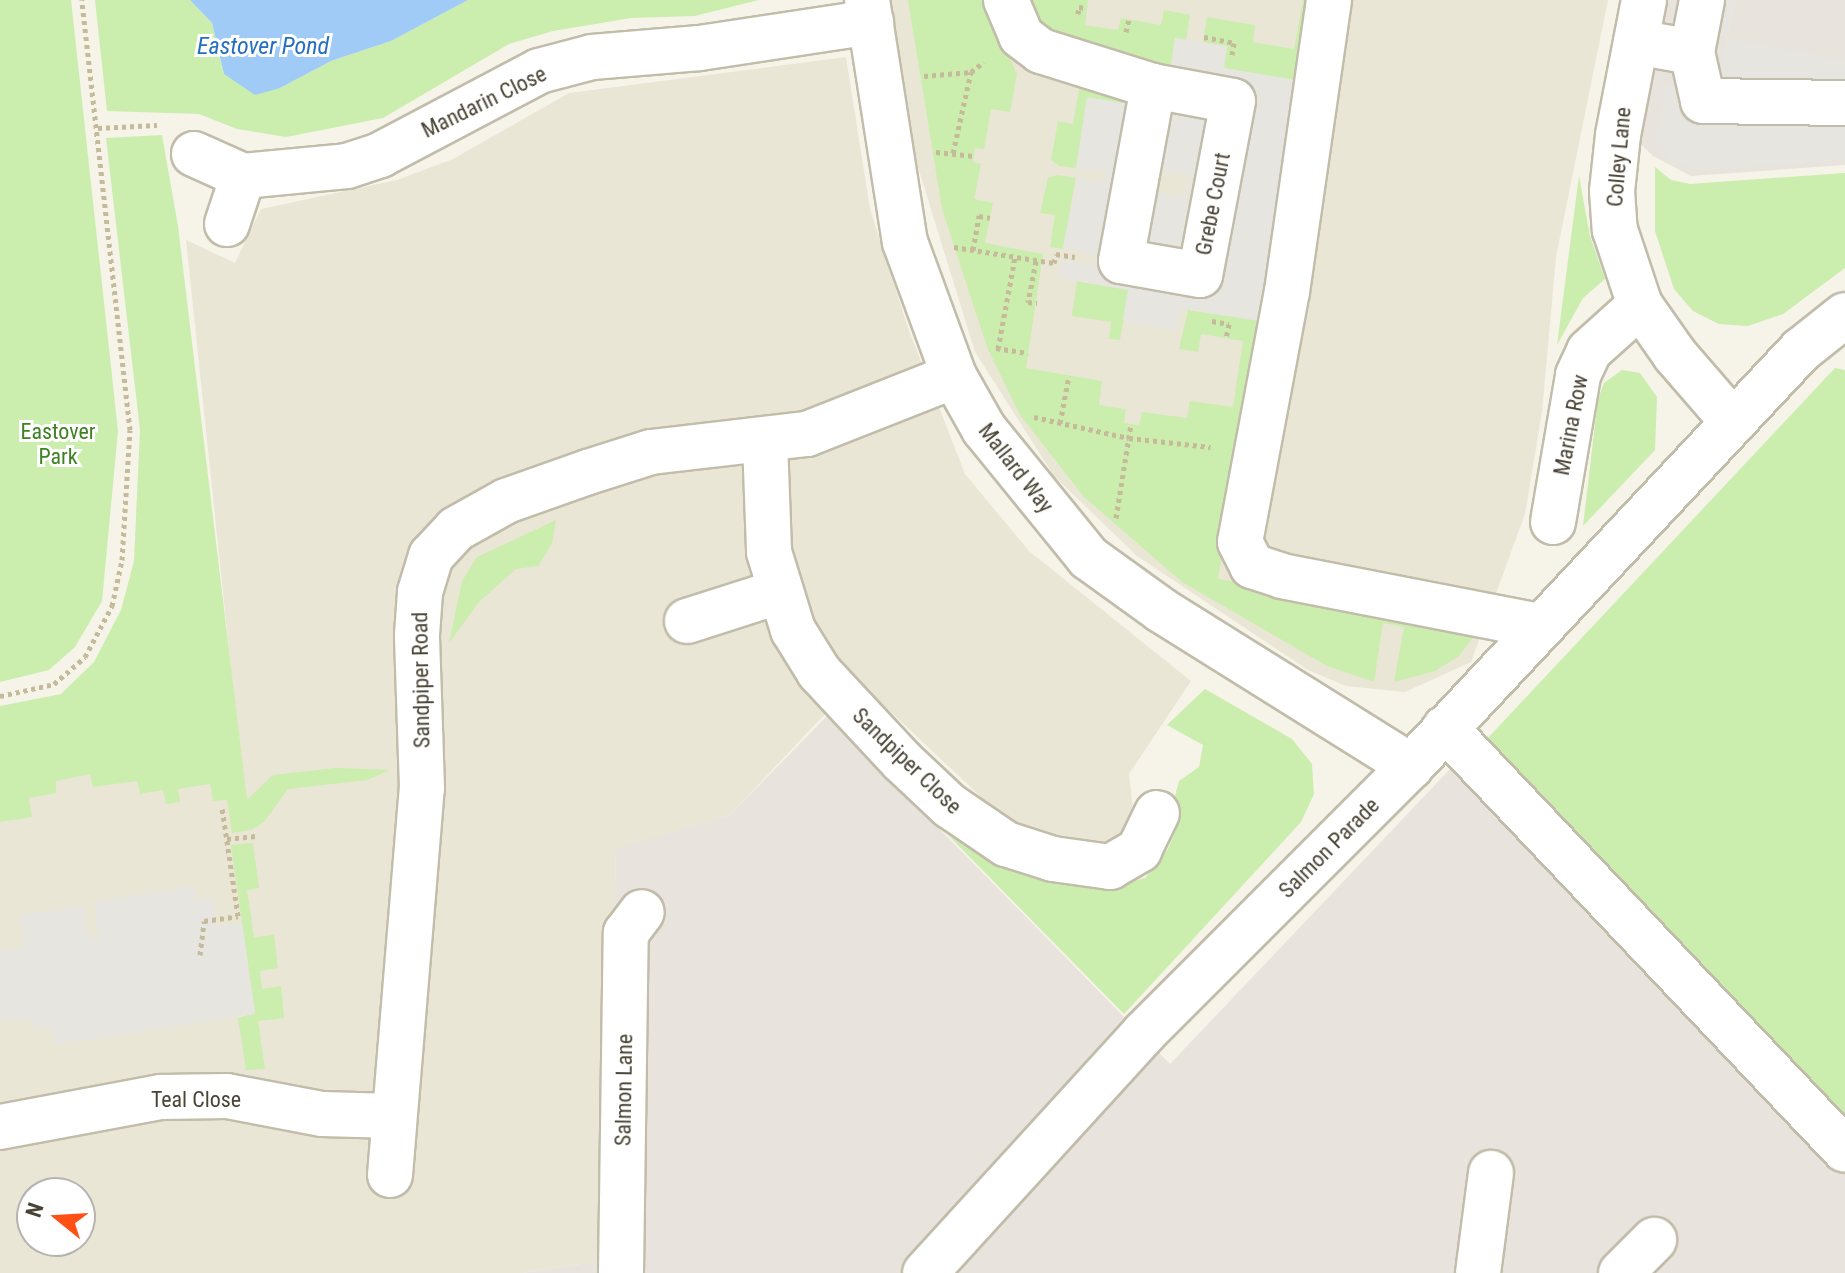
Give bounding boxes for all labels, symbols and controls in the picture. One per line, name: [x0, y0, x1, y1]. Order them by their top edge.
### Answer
water label: Eastover Pond: [197, 33, 329, 61]
street label: Mandarin Close: [417, 60, 551, 144]
street label: Colley Lane: [1601, 106, 1637, 208]
street label: Grebe Court: [1190, 150, 1236, 258]
street label: Marina Row: [1548, 372, 1594, 478]
park label: Eastover Park: [21, 418, 95, 470]
street label: Mallard Way: [973, 418, 1059, 518]
street label: Sandpiper Road: [407, 612, 435, 748]
street label: Sandpiper Close: [847, 702, 967, 820]
street label: Salmon Parade: [1273, 792, 1385, 904]
street label: Salmon Lane: [610, 1034, 638, 1146]
street label: Teal Close: [151, 1087, 241, 1113]
north arrow: [16, 1177, 96, 1257]
text: N: [21, 1200, 49, 1220]

